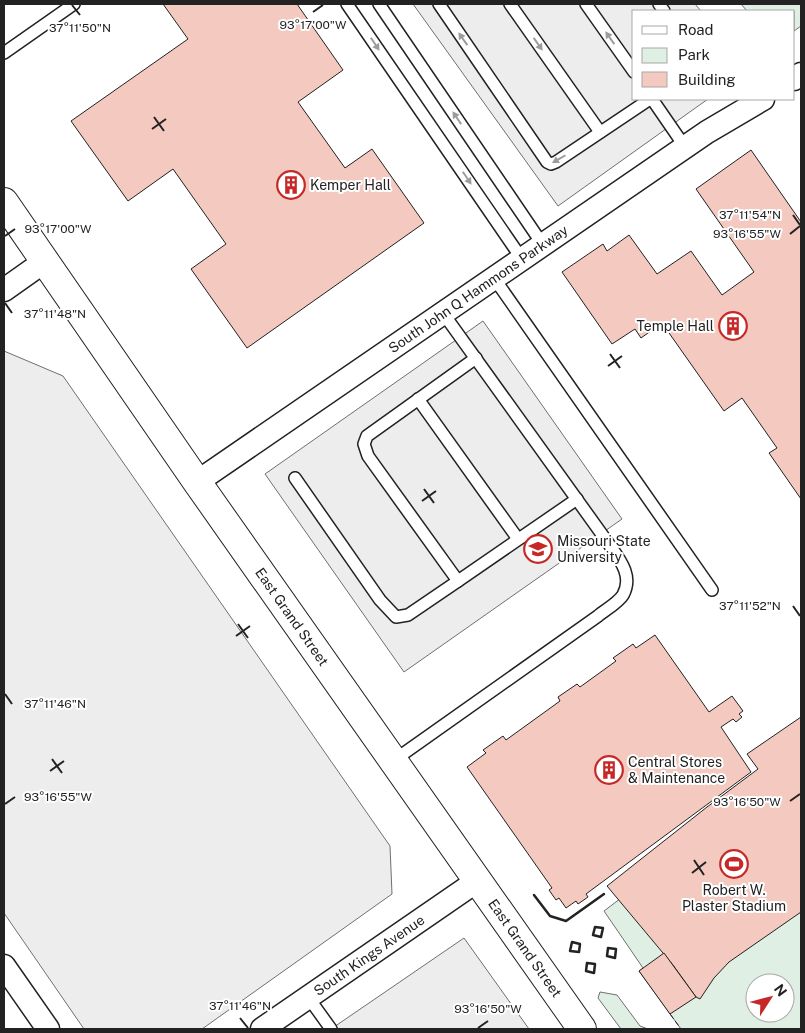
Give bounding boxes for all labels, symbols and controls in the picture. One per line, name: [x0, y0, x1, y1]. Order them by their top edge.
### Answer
legend: [632, 10, 795, 100]
text: 93°17'00"W: [280, 18, 347, 32]
text: 37°11'50"N: [49, 21, 111, 35]
text: Road: [678, 21, 714, 38]
one-way arrow: [605, 31, 615, 45]
one-way arrow: [458, 32, 468, 46]
one-way arrow: [370, 37, 380, 51]
one-way arrow: [533, 37, 543, 51]
text: Park: [678, 46, 710, 63]
text: Building: [678, 71, 736, 88]
one-way arrow: [452, 111, 462, 124]
one-way arrow: [553, 155, 566, 164]
building icon: Kemper Hall: [276, 170, 306, 200]
one-way arrow: [462, 171, 472, 185]
place label: Kemper Hall: [310, 177, 391, 193]
text: 37°11'54"N: [719, 208, 781, 222]
text: 93°17'00"W: [25, 222, 92, 236]
street label: South John Q Hammons Parkway: [385, 222, 571, 356]
text: 93°16'55"W: [713, 227, 781, 241]
text: 37°11'48"N: [24, 307, 86, 321]
building icon: Temple Hall: [718, 311, 748, 341]
place label: Temple Hall: [636, 318, 714, 334]
place label: Missouri State University: [557, 533, 651, 565]
school or university icon: Missouri State University: [523, 534, 553, 564]
street label: East Grand Street: [252, 565, 332, 669]
text: 37°11'52"N: [719, 599, 781, 613]
text: 37°11'46"N: [24, 697, 86, 711]
place label: Central Stores & Maintenance: [628, 754, 725, 786]
building icon: Central Stores & Maintenance: [594, 755, 624, 785]
text: 93°16'55"W: [24, 790, 92, 804]
text: 93°16'50"W: [713, 795, 781, 809]
sports icon: Robert W. Plaster Stadium: [719, 849, 749, 879]
place label: Robert W. Plaster Stadium: [682, 882, 786, 914]
street label: East Grand Street: [485, 896, 565, 1000]
street label: South Kings Avenue: [311, 912, 427, 999]
north arrow: [745, 973, 795, 1023]
text: N: [771, 981, 790, 999]
text: 37°11'46"N: [209, 999, 271, 1013]
text: 93°16'50"W: [454, 1002, 522, 1016]

